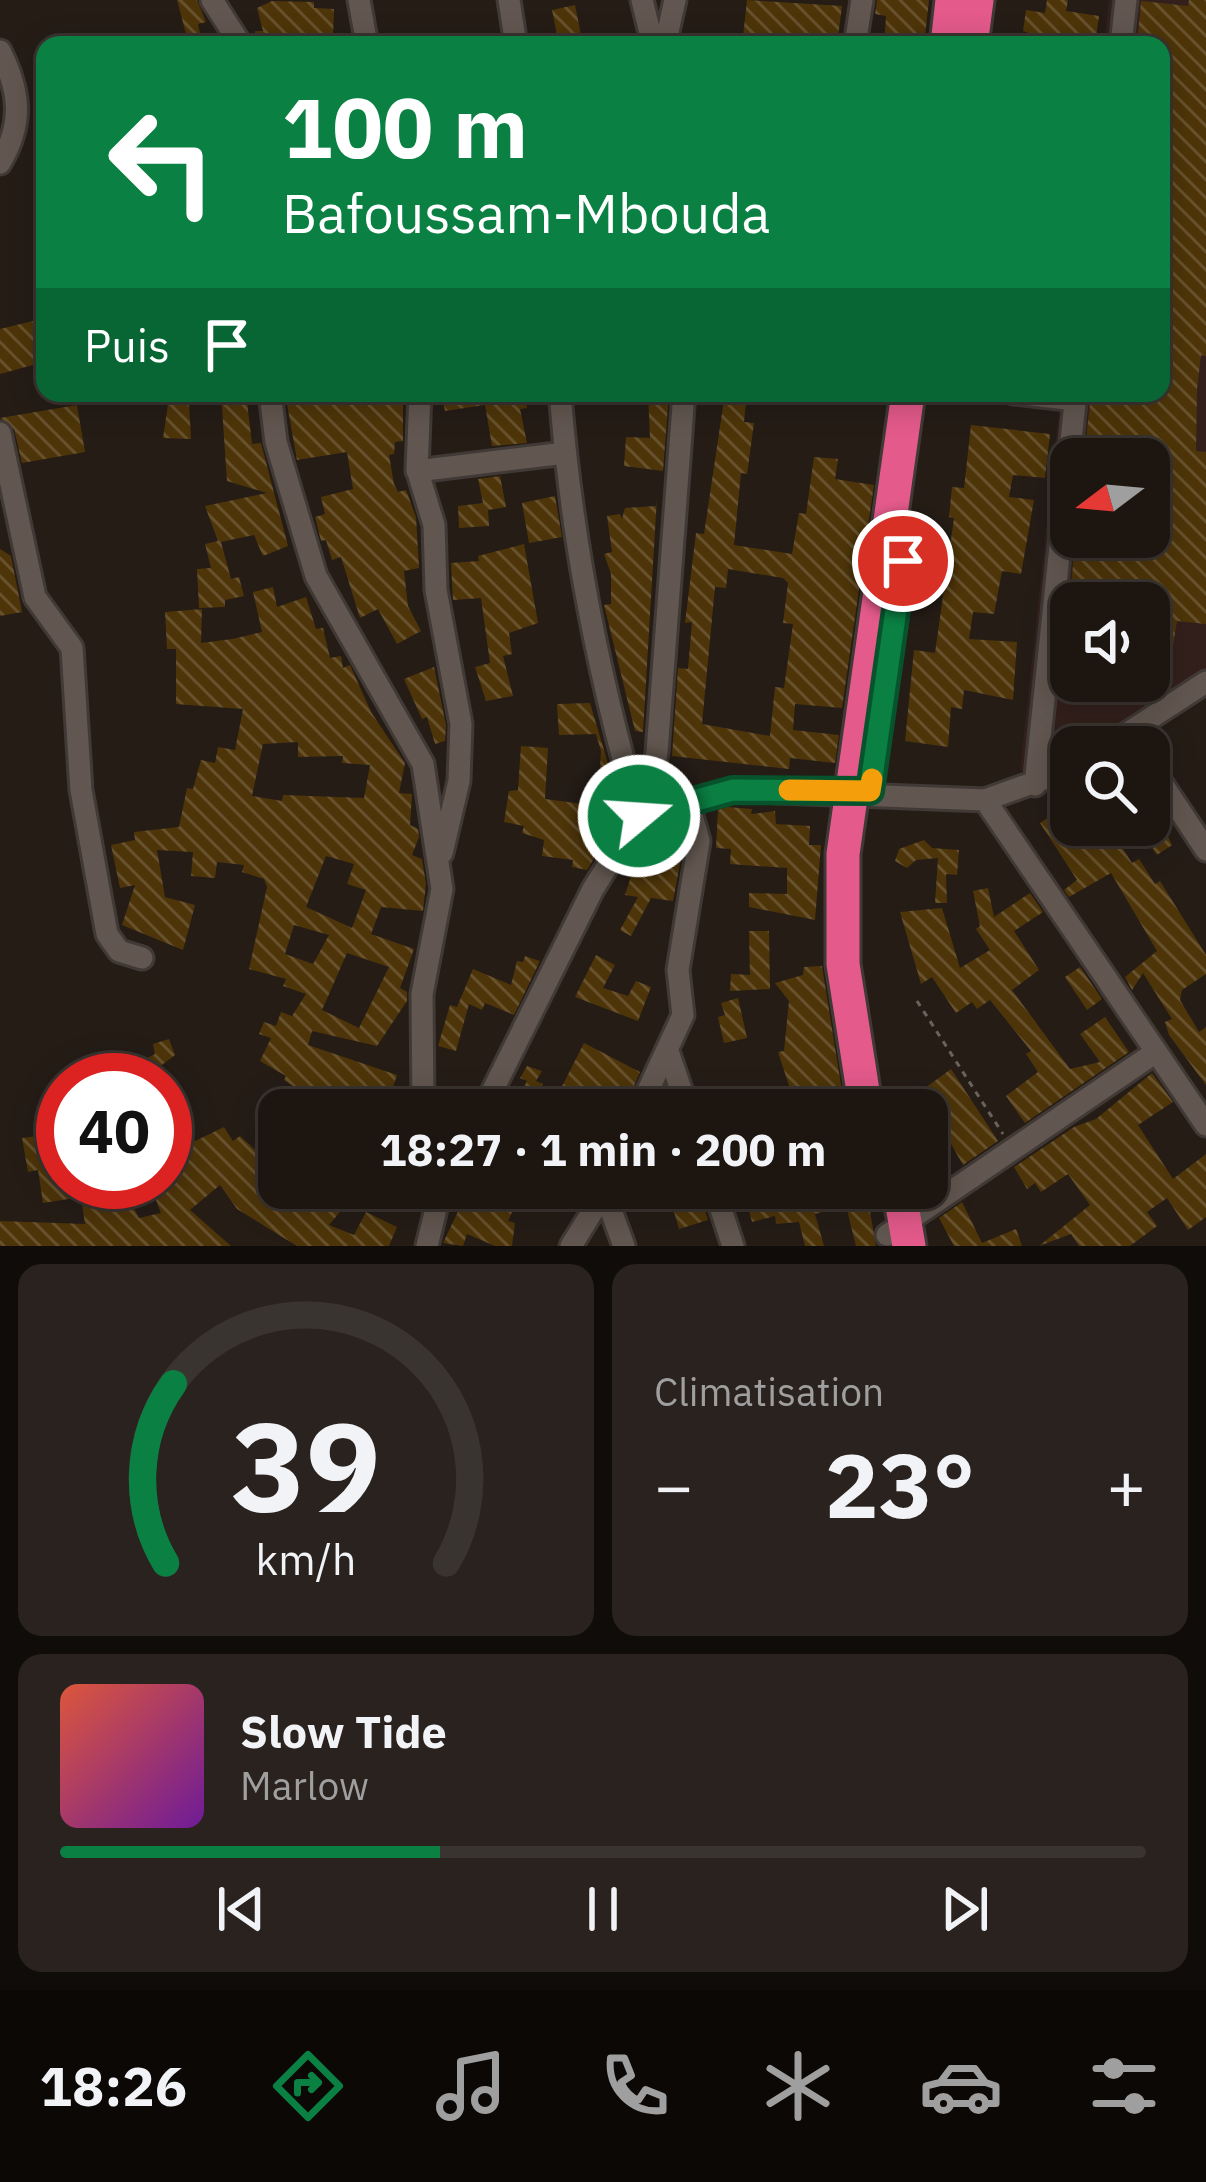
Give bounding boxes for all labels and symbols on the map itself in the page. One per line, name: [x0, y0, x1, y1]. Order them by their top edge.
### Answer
north arrow: [1050, 438, 1170, 558]
pin: [852, 510, 954, 612]
position arrow: [576, 753, 702, 879]
speed limit sign: 40: [36, 1053, 192, 1209]

